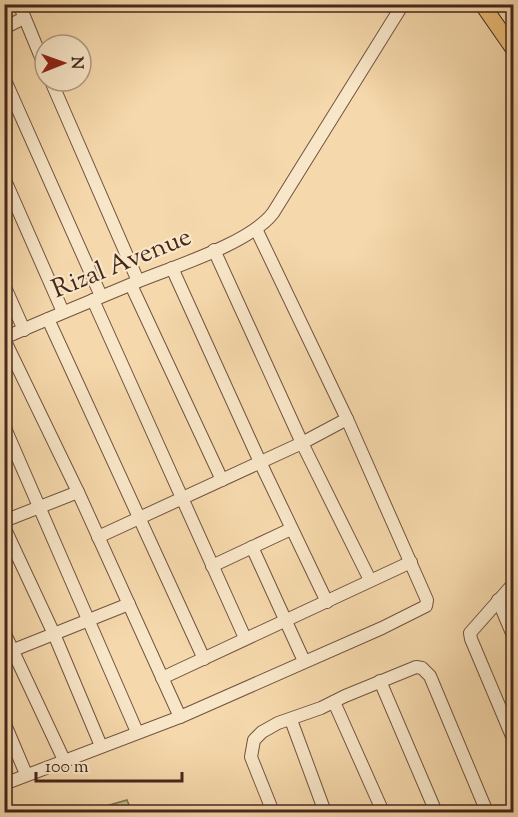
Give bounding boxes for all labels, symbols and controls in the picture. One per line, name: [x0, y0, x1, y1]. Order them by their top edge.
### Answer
north arrow: [33, 33, 93, 93]
text: N: [64, 56, 87, 70]
street label: Rizal Avenue: [47, 219, 197, 309]
scale bar: [36, 745, 182, 783]
text: 100 m: [45, 755, 89, 781]

